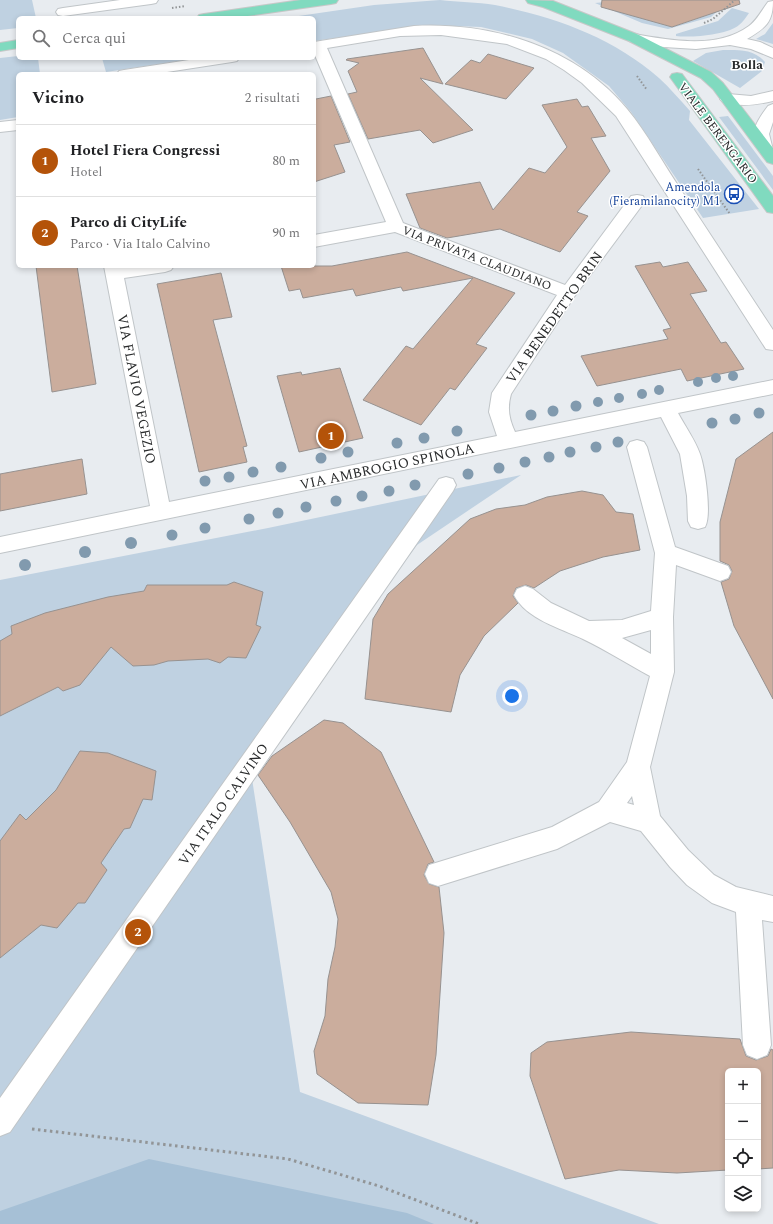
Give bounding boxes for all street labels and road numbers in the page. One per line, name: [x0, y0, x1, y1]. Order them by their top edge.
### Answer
street label: VIALE BERENGARIO: [673, 79, 762, 188]
street label: VIA PRIVATA CLAUDIANO: [399, 221, 554, 296]
street label: VIA BENEDETTO BRIN: [501, 247, 608, 388]
street label: VIA FLAVIO VEGEZIO: [112, 312, 161, 466]
street label: VIA AMBROGIO SPINOLA: [298, 438, 477, 495]
street label: VIA ITALO CALVINO: [173, 739, 274, 870]

